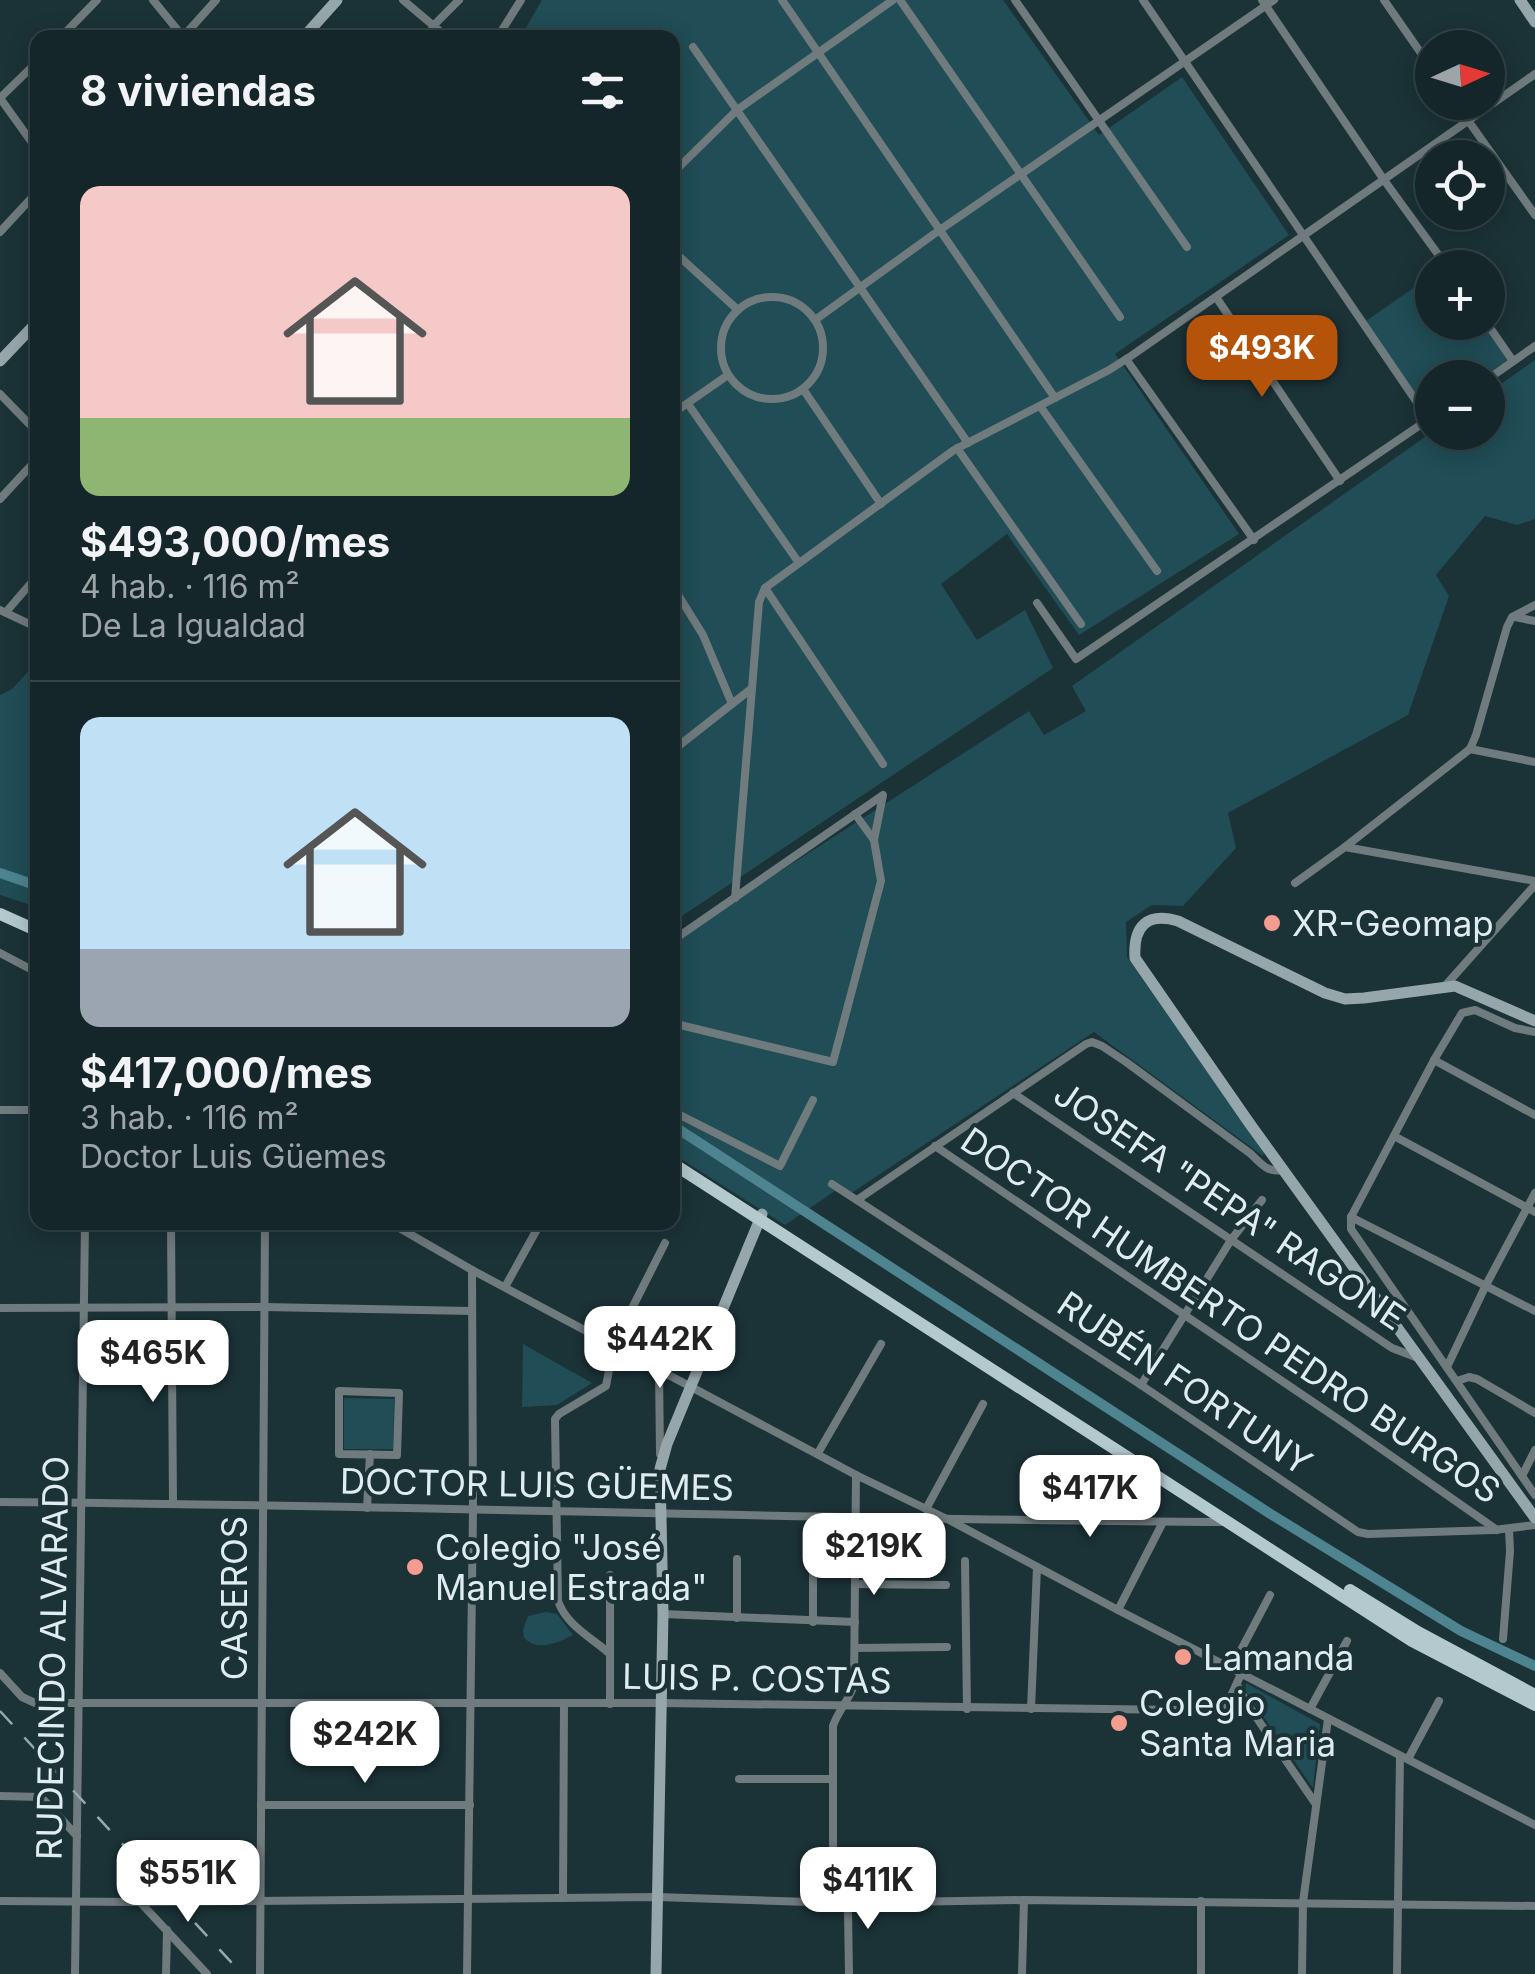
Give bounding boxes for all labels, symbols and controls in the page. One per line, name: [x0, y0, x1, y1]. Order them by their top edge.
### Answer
north arrow: [1415, 30, 1505, 120]
map controls: [1415, 30, 1505, 450]
icon: filters: [575, 63, 630, 118]
text: 8 viviendas: [80, 65, 316, 116]
button: locate: [1415, 140, 1505, 230]
button: +: [1415, 250, 1505, 340]
icon: home: [265, 251, 445, 431]
pin: $493K: [1192, 315, 1332, 400]
text: $493K: [1208, 328, 1316, 367]
button: −: [1415, 360, 1505, 450]
text: $493,000/mes: [80, 516, 390, 567]
text: 4 hab. · 116 m²: [80, 567, 300, 606]
text: De La Igualdad: [80, 606, 306, 645]
icon: home: [265, 782, 445, 962]
place label: XR-Geomap: [1292, 902, 1494, 944]
marker: XR-Geomap: [1261, 912, 1283, 934]
text: $417,000/mes: [80, 1047, 373, 1098]
street label: JOSEFA "PEPA" RAGONE: [1046, 1072, 1414, 1338]
text: 3 hab. · 116 m²: [80, 1098, 299, 1137]
street label: DOCTOR HUMBERTO PEDRO BURGOS: [953, 1118, 1509, 1512]
text: Doctor Luis Güemes: [80, 1137, 387, 1176]
street label: RUBÉN FORTUNY: [1050, 1282, 1320, 1484]
pin: $442K: [590, 1306, 730, 1391]
text: $442K: [606, 1319, 714, 1358]
pin: $465K: [83, 1320, 223, 1405]
text: $465K: [100, 1333, 206, 1372]
pin: $417K: [1020, 1455, 1160, 1540]
street label: RUDECINDO ALVARADO: [27, 1456, 77, 1860]
street label: DOCTOR LUIS GÜEMES: [340, 1460, 734, 1508]
text: $417K: [1042, 1468, 1138, 1507]
pin: $219K: [804, 1513, 944, 1598]
street label: CASEROS: [213, 1516, 255, 1680]
place label: Colegio "José Manuel Estrada": [435, 1526, 708, 1608]
text: $219K: [825, 1526, 923, 1565]
marker: Colegio "José Manuel Estrada": [404, 1556, 426, 1578]
place label: Lamanda: [1203, 1636, 1355, 1678]
marker: Lamanda: [1172, 1646, 1194, 1668]
street label: LUIS P. COSTAS: [622, 1655, 892, 1701]
place label: Colegio Santa Maria: [1139, 1682, 1336, 1764]
pin: $242K: [295, 1701, 435, 1786]
marker: Colegio Santa Maria: [1108, 1712, 1130, 1734]
text: $242K: [312, 1714, 418, 1753]
pin: $551K: [118, 1840, 258, 1925]
pin: $411K: [798, 1847, 938, 1932]
text: $551K: [139, 1853, 237, 1892]
text: $411K: [822, 1860, 914, 1899]

